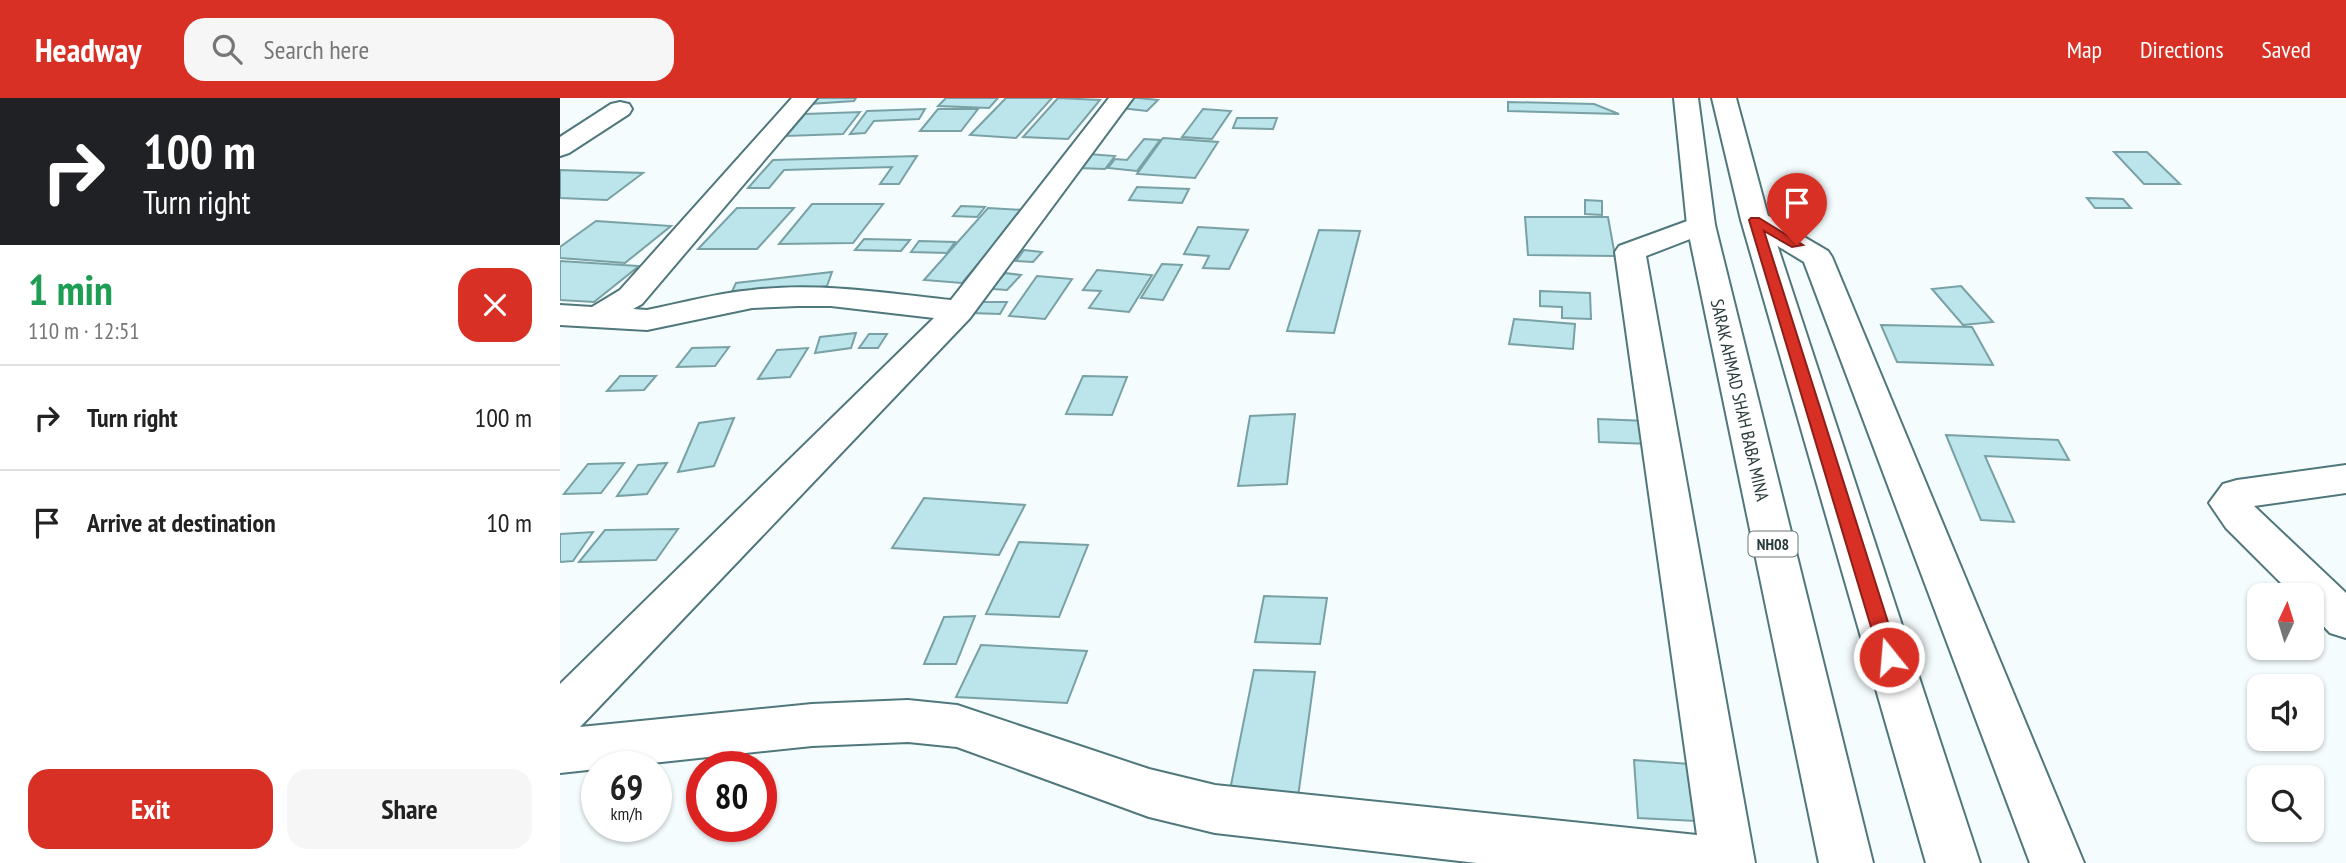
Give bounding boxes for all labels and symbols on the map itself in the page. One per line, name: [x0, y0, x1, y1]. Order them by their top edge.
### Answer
pin: [1767, 173, 1827, 245]
street label: SARAK AHMAD SHAH BABA MINA: [1706, 297, 1775, 504]
road number: NH08: [1748, 532, 1798, 556]
north arrow: [2247, 583, 2324, 660]
position arrow: [1852, 620, 1926, 694]
speed limit sign: 80: [686, 751, 777, 842]

